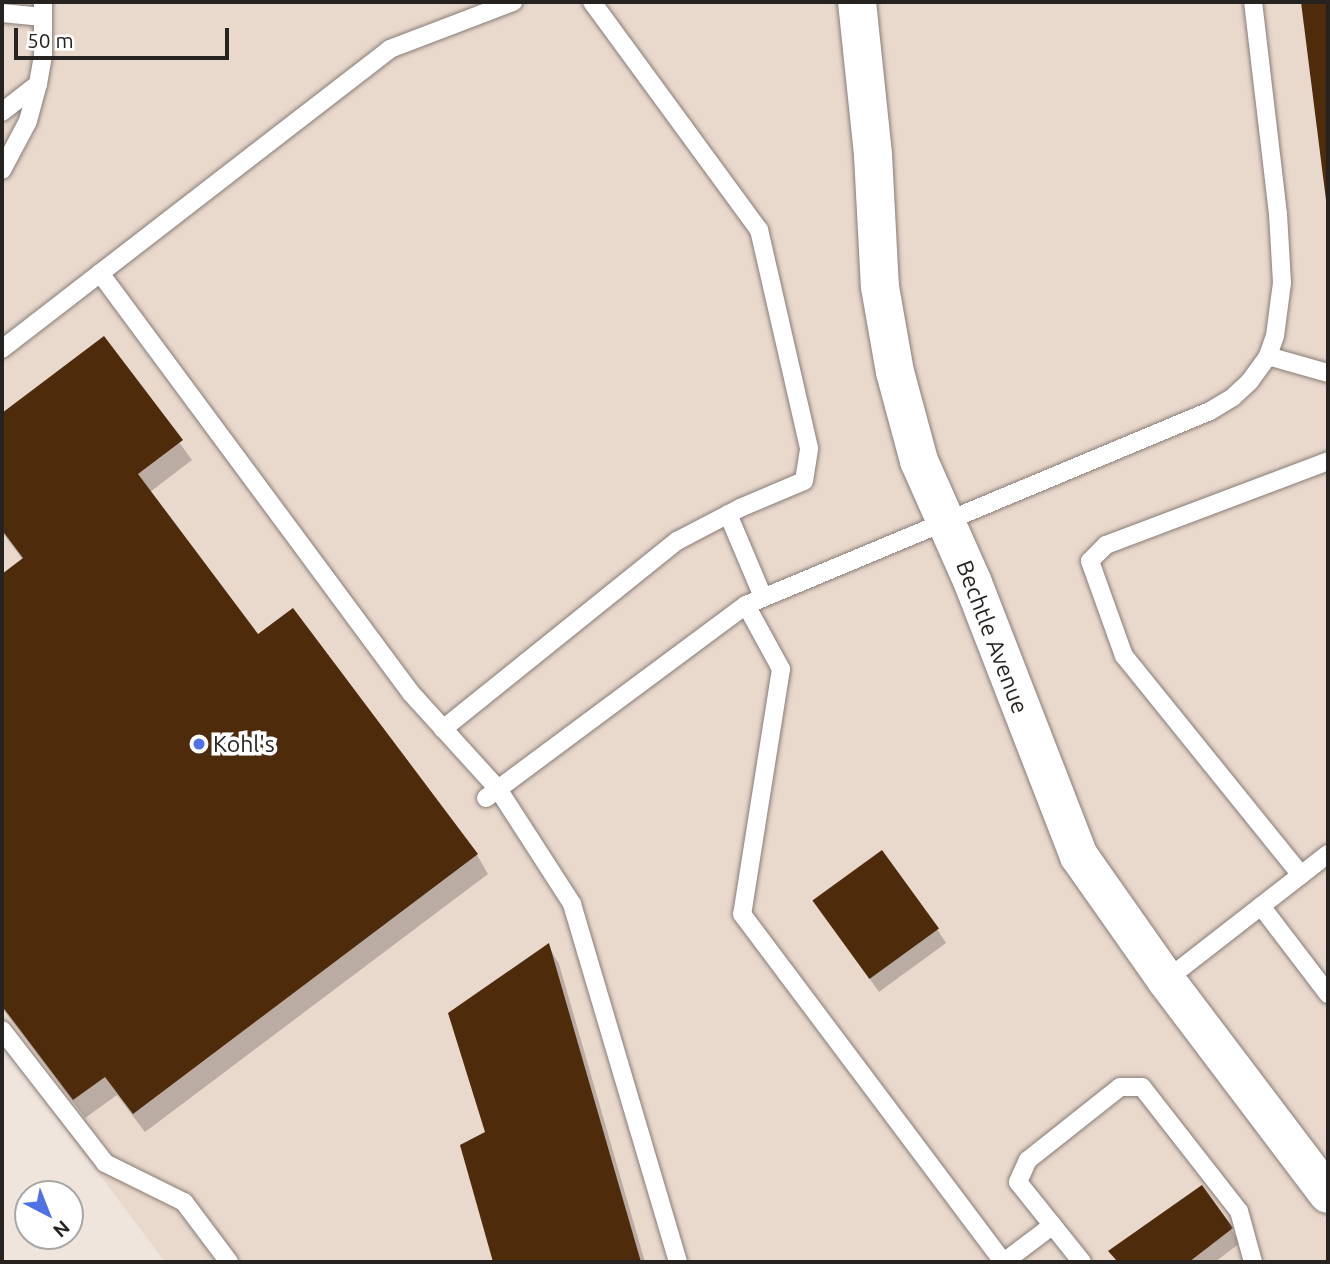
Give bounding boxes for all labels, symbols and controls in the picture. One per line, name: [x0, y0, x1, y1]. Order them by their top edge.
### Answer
scale bar: [18, 14, 233, 58]
text: 50 m: [27, 28, 74, 52]
street label: Bechtle Avenue: [950, 557, 1034, 717]
place label: Kohl's: [213, 730, 275, 758]
marker: Kohl's: [191, 736, 207, 752]
north arrow: [14, 1180, 84, 1250]
text: N: [49, 1216, 74, 1242]

